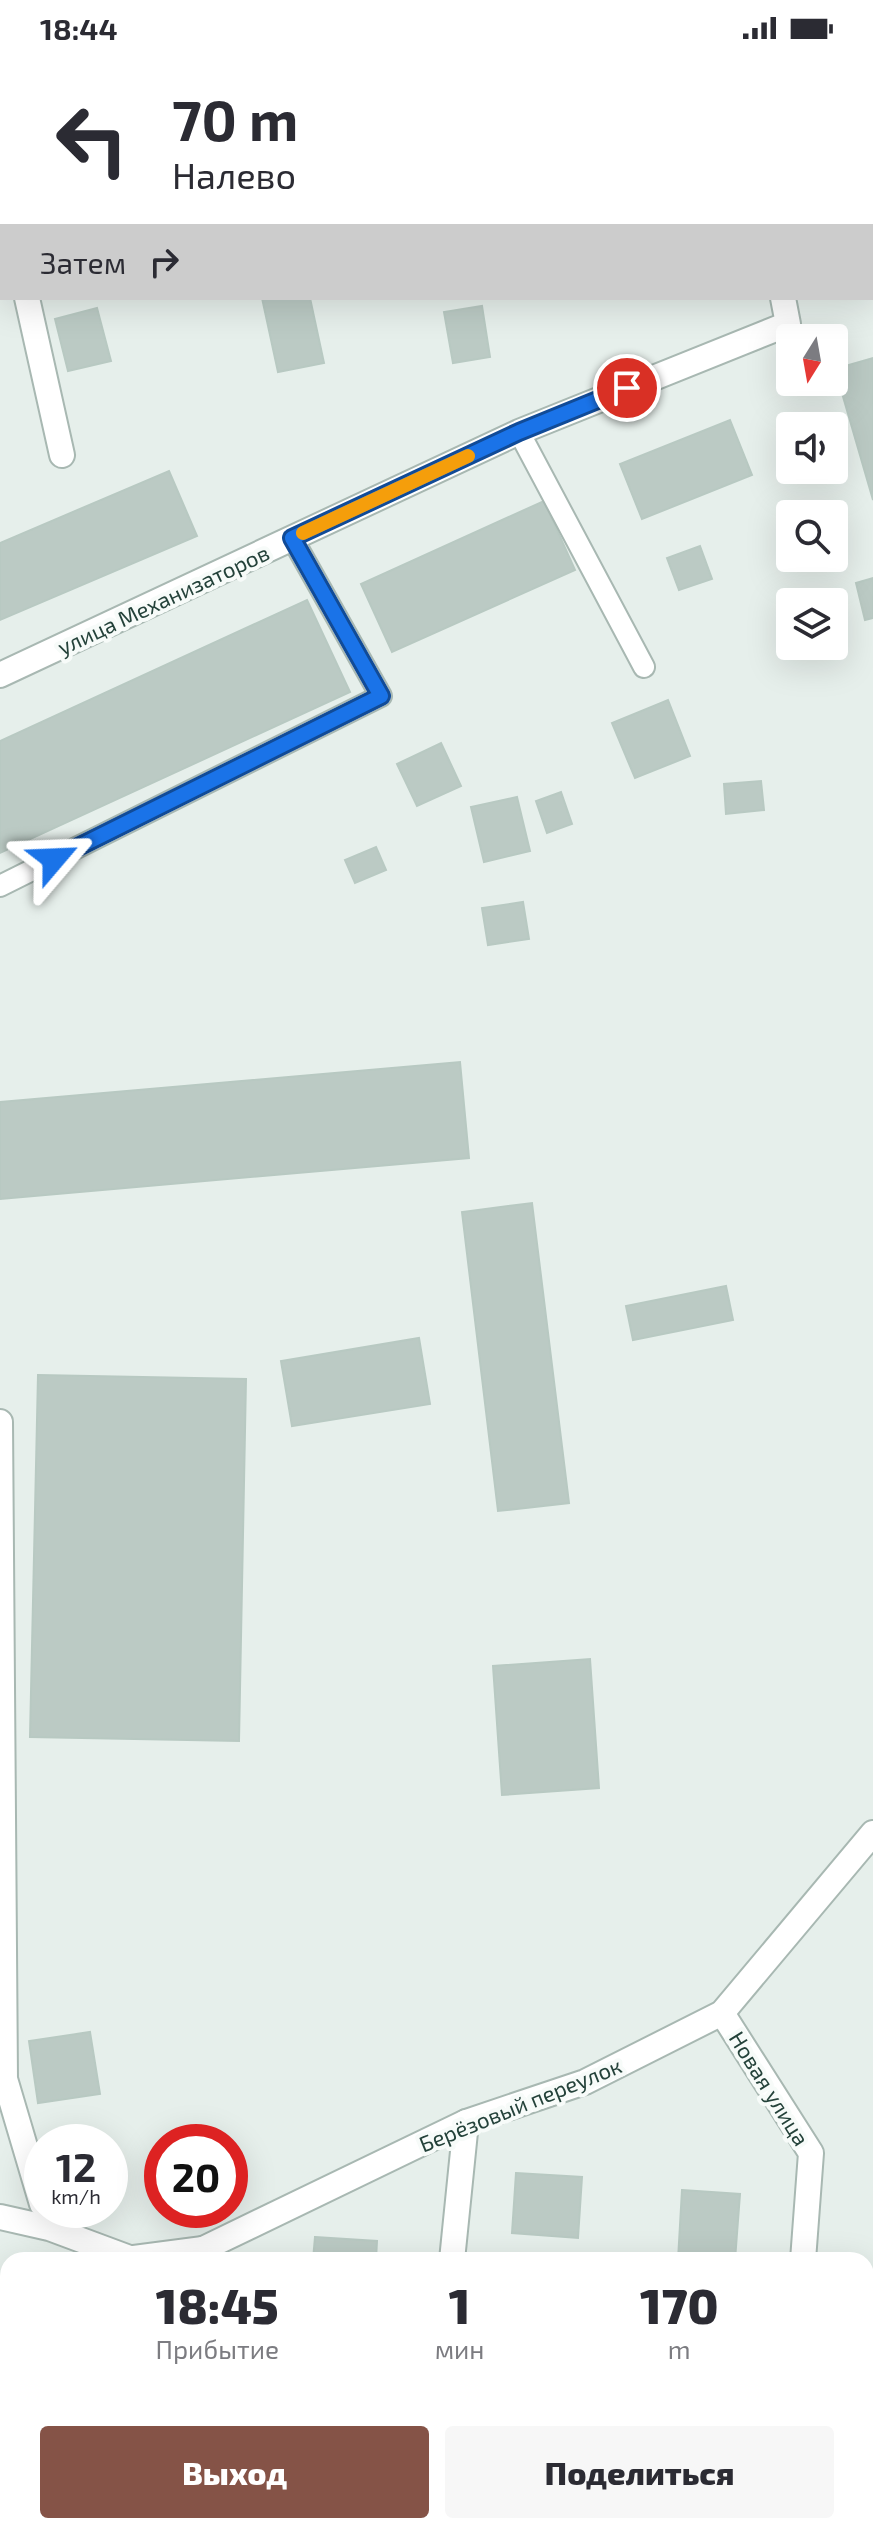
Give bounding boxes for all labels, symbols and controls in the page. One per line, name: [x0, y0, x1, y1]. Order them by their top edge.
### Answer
text: 18:44: [40, 10, 118, 46]
text: 70 m: [172, 85, 298, 152]
icon: left: [40, 88, 144, 192]
text: Налево: [172, 153, 296, 196]
icon: right: [142, 240, 186, 284]
text: Затем: [40, 244, 126, 280]
north arrow: [776, 324, 848, 396]
map controls: [776, 324, 848, 660]
pin: [593, 354, 661, 422]
icon: arrive: [605, 366, 649, 410]
button: sound: [776, 412, 848, 484]
button: search: [776, 500, 848, 572]
street label: улица Механизаторов: [53, 539, 273, 660]
button: layers: [776, 588, 848, 660]
position arrow: [12, 817, 96, 901]
street label: Новая улица: [724, 2026, 815, 2150]
street label: Берёзовый переулок: [415, 2051, 626, 2157]
speed limit sign: 20: [144, 2124, 248, 2228]
text: 12: [56, 2142, 96, 2190]
text: km/h: [51, 2184, 101, 2208]
text: 18:45: [156, 2276, 279, 2334]
text: 1: [449, 2276, 470, 2334]
text: 170: [640, 2276, 718, 2334]
text: Прибытие: [156, 2333, 279, 2364]
text: мин: [435, 2333, 484, 2364]
text: m: [668, 2333, 691, 2364]
button: Выход: [40, 2426, 429, 2518]
button: Поделиться: [445, 2426, 834, 2518]

